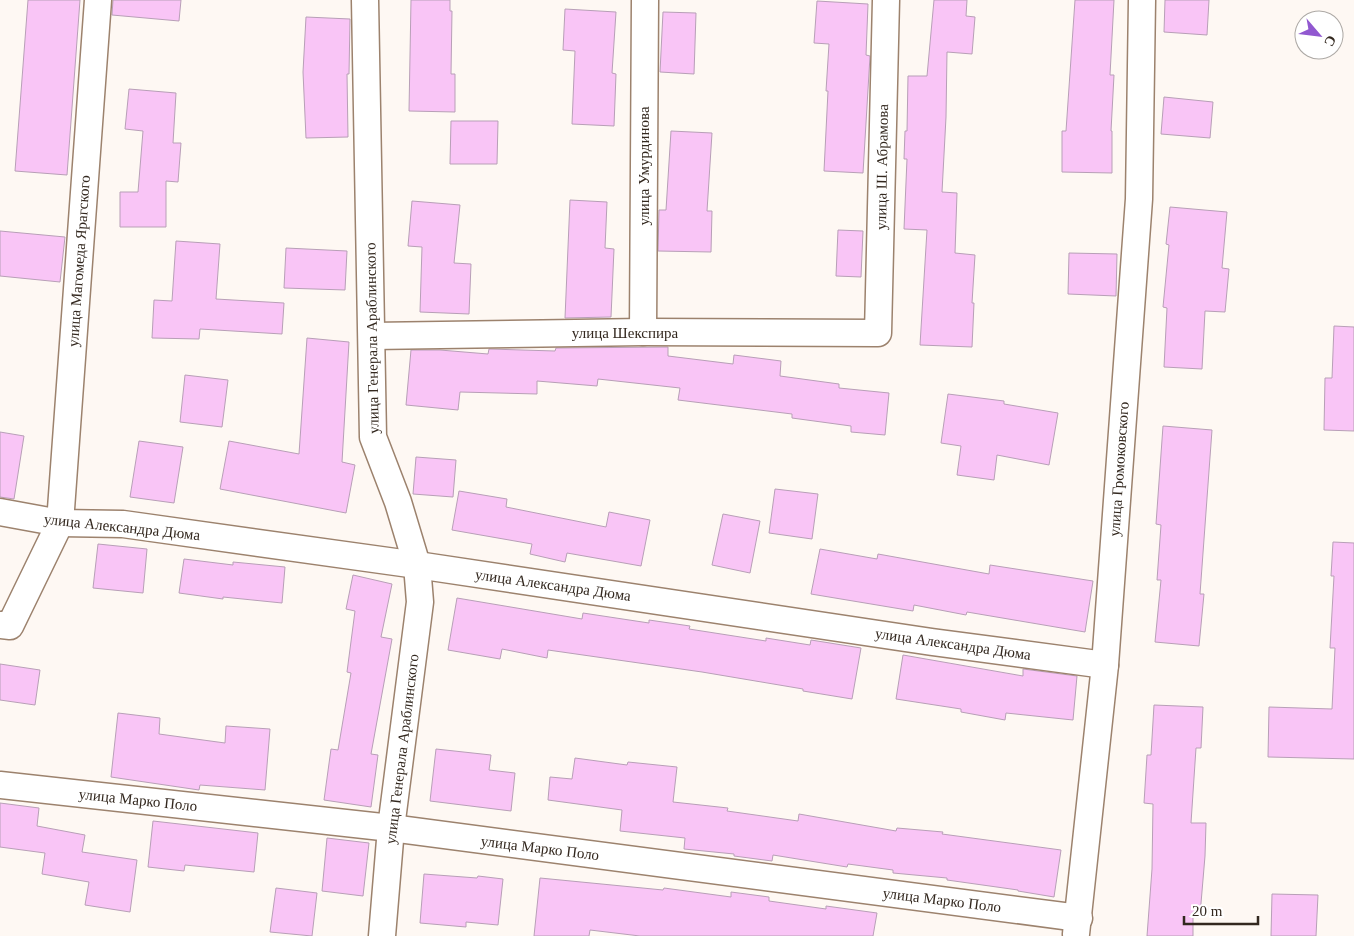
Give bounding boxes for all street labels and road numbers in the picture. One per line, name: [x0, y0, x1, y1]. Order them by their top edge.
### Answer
street label: улица Ш. Абрамова: [873, 104, 891, 230]
street label: улица Умурдинова: [636, 106, 652, 226]
street label: улица Магомеда Ярагского: [65, 175, 93, 347]
street label: улица Генерала Араблинского: [362, 242, 382, 434]
street label: улица Шекспира: [572, 325, 679, 341]
street label: улица Громоковского: [1106, 401, 1132, 537]
street label: улица Александра Дюма: [43, 511, 201, 543]
street label: улица Александра Дюма: [474, 566, 632, 604]
street label: улица Александра Дюма: [874, 625, 1032, 663]
street label: улица Генерала Араблинского: [382, 653, 422, 845]
street label: улица Марко Поло: [78, 786, 198, 814]
street label: улица Марко Поло: [480, 833, 600, 863]
street label: улица Марко Поло: [882, 885, 1002, 915]

